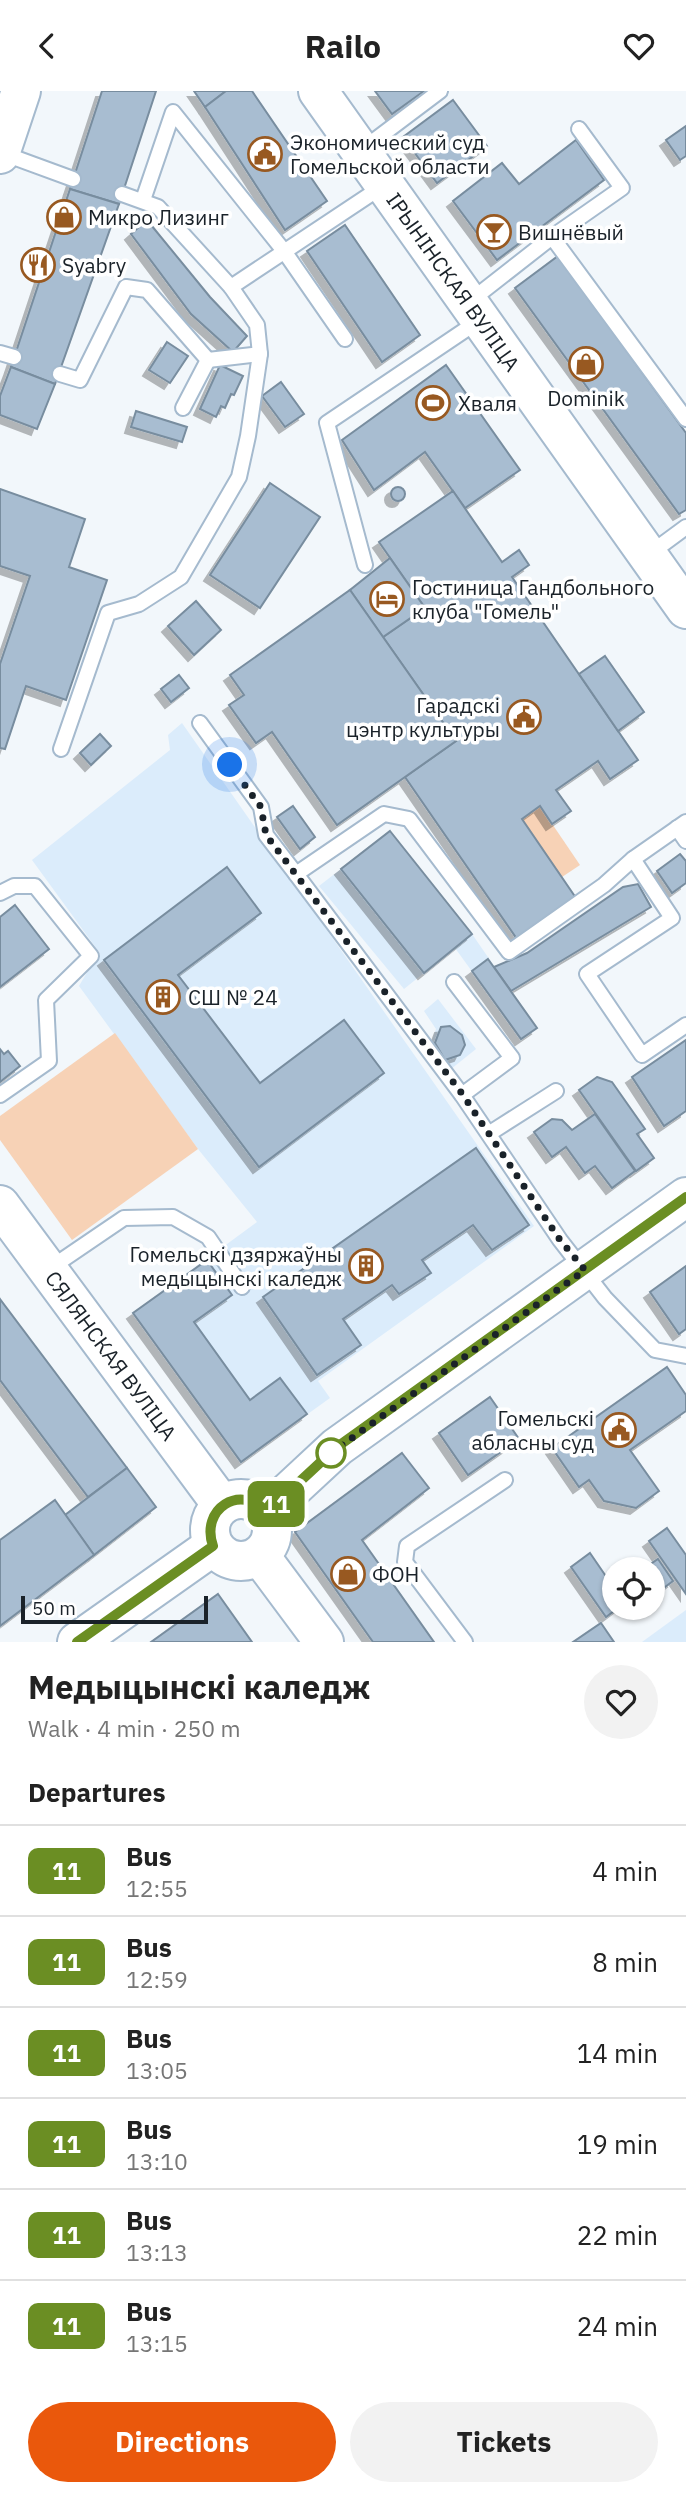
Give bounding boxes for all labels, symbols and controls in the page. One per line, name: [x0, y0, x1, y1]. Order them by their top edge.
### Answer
text: Railo: [305, 25, 381, 67]
icon: back: [28, 27, 66, 65]
icon: heart: [620, 27, 658, 65]
place label: Экономический суд Гомельской области: [290, 128, 490, 180]
public building icon: Экономический суд Гомельской области: [246, 135, 284, 173]
street label: ІРЫНІНСКАЯ ВУЛІЦА: [380, 187, 527, 377]
shop icon: Микро Лизинг: [45, 198, 83, 236]
place label: Микро Лизинг: [88, 203, 229, 231]
bar icon: Вишнёвый: [475, 213, 513, 251]
place label: Вишнёвый: [518, 218, 624, 246]
restaurant icon: Syabry: [19, 246, 57, 284]
place label: Syabry: [62, 251, 127, 279]
shop icon: Dominik: [567, 345, 605, 383]
sports icon: Хваля: [414, 384, 452, 422]
place label: Dominik: [547, 384, 625, 412]
place label: Хваля: [458, 389, 517, 417]
place label: Гостиница Гандбольного клуба "Гомель": [412, 573, 654, 625]
hotel icon: Гостиница Гандбольного клуба "Гомель": [368, 580, 406, 618]
place label: Гарадскі цэнтр культуры: [346, 691, 500, 743]
public building icon: Гарадскі цэнтр культуры: [505, 698, 543, 736]
your location: [212, 747, 247, 782]
building icon: СШ № 24: [144, 978, 182, 1016]
place label: СШ № 24: [188, 983, 278, 1011]
place label: Гомельскі дзяржаўны медыцынскі каледж: [129, 1240, 342, 1292]
building icon: Гомельскі дзяржаўны медыцынскі каледж: [347, 1247, 385, 1285]
street label: СЯЛЯНСКАЯ ВУЛІЦА: [39, 1265, 183, 1446]
place label: Гомельскі абласны суд: [472, 1404, 594, 1456]
public building icon: Гомельскі абласны суд: [600, 1411, 638, 1449]
unlabelled marker: [316, 1438, 346, 1468]
line badge: 11: [244, 1481, 308, 1527]
text: 11: [262, 1488, 290, 1520]
shop icon: ФОН: [329, 1555, 367, 1593]
map controls: [602, 1557, 665, 1620]
button: locate: [602, 1557, 665, 1620]
place label: ФОН: [372, 1560, 419, 1588]
scale bar: [21, 1593, 208, 1625]
text: 50 m: [32, 1596, 76, 1620]
text: Медыцынскі каледж: [28, 1665, 371, 1708]
button: heart: [584, 1665, 658, 1739]
text: Walk · 4 min · 250 m: [28, 1713, 241, 1743]
text: Departures: [28, 1775, 166, 1809]
text: Bus: [126, 1839, 172, 1873]
text: 4 min: [592, 1854, 658, 1888]
text: 11: [52, 1855, 81, 1887]
text: 12:55: [126, 1873, 188, 1903]
text: Bus: [126, 1930, 172, 1964]
text: 8 min: [592, 1945, 658, 1979]
text: 11: [52, 1946, 81, 1978]
text: 12:59: [126, 1964, 188, 1994]
text: Bus: [126, 2021, 172, 2055]
text: 14 min: [577, 2036, 658, 2070]
text: 11: [52, 2037, 81, 2069]
text: 13:05: [126, 2055, 188, 2085]
text: Bus: [126, 2112, 172, 2146]
text: 19 min: [577, 2127, 658, 2161]
text: 11: [52, 2128, 81, 2160]
text: 13:10: [126, 2146, 188, 2176]
text: Bus: [126, 2203, 172, 2237]
text: 22 min: [577, 2218, 658, 2252]
text: 11: [52, 2219, 81, 2251]
text: 13:13: [126, 2237, 188, 2267]
text: Bus: [126, 2294, 172, 2328]
text: 24 min: [577, 2309, 658, 2343]
text: 11: [52, 2310, 81, 2342]
text: 13:15: [126, 2328, 188, 2358]
button: Directions: [28, 2402, 336, 2482]
button: Tickets: [350, 2402, 658, 2482]

